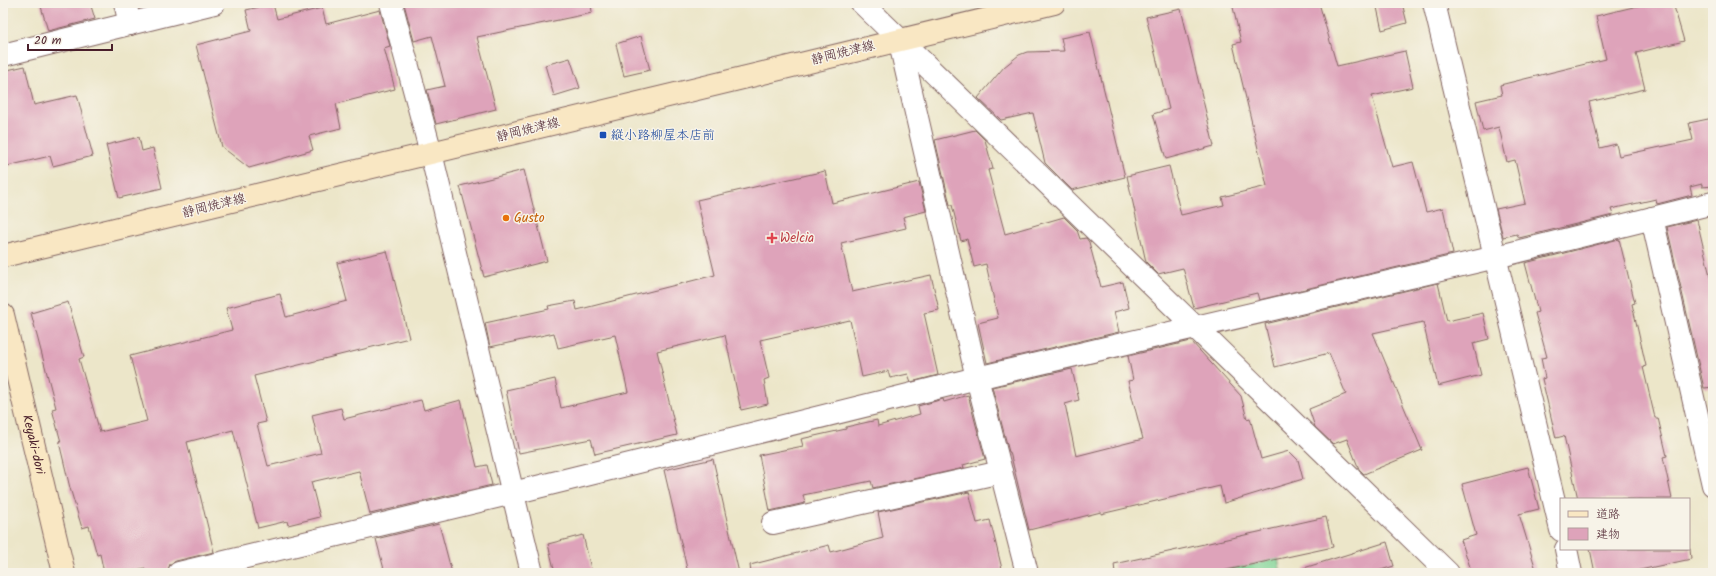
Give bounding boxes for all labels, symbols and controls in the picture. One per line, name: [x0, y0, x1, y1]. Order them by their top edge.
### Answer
scale bar: [28, 26, 112, 52]
text: 20 m: [34, 31, 62, 50]
street label: 静岡焼津線: [809, 35, 878, 71]
street label: 静岡焼津線: [494, 112, 563, 148]
place label: 縦小路柳屋本店前: [611, 125, 715, 146]
marker: 縦小路柳屋本店前: [598, 130, 608, 140]
street label: 静岡焼津線: [180, 188, 249, 224]
place label: Gusto: [514, 208, 545, 229]
marker: Gusto: [501, 213, 511, 223]
place label: Welcia: [780, 228, 814, 249]
marker: Welcia: [767, 233, 777, 243]
street label: Keyaki-dori: [16, 412, 51, 477]
legend: [1560, 498, 1690, 550]
text: 道路: [1596, 505, 1620, 524]
text: 建物: [1596, 525, 1620, 544]

